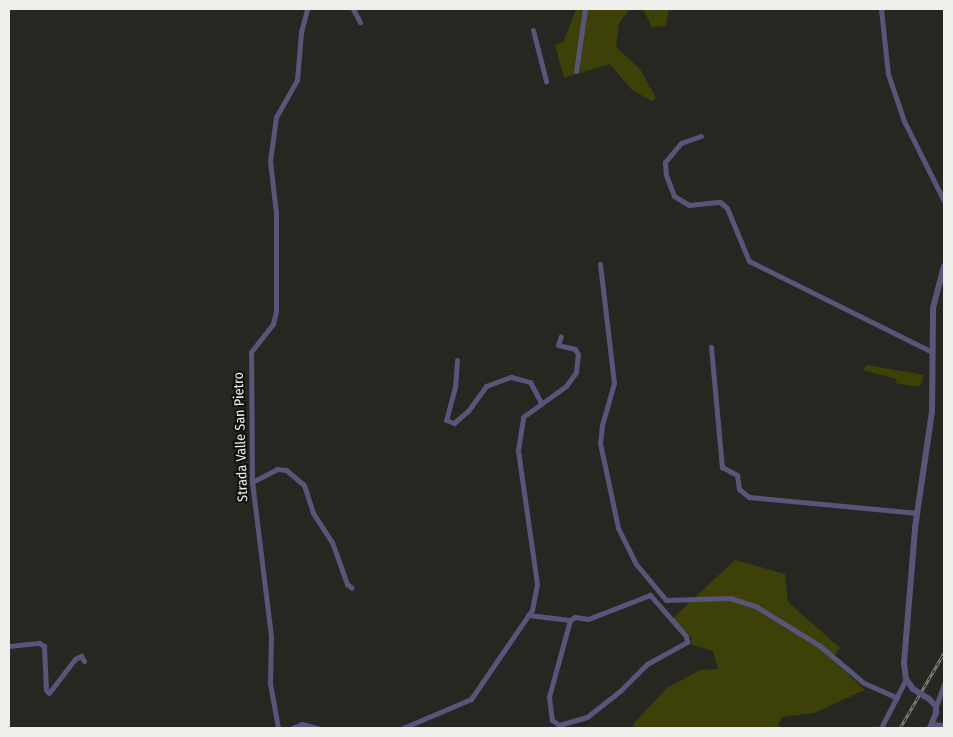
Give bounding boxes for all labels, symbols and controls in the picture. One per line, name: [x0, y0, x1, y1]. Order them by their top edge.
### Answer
street label: Strada Valle San Pietro: [230, 372, 252, 502]

